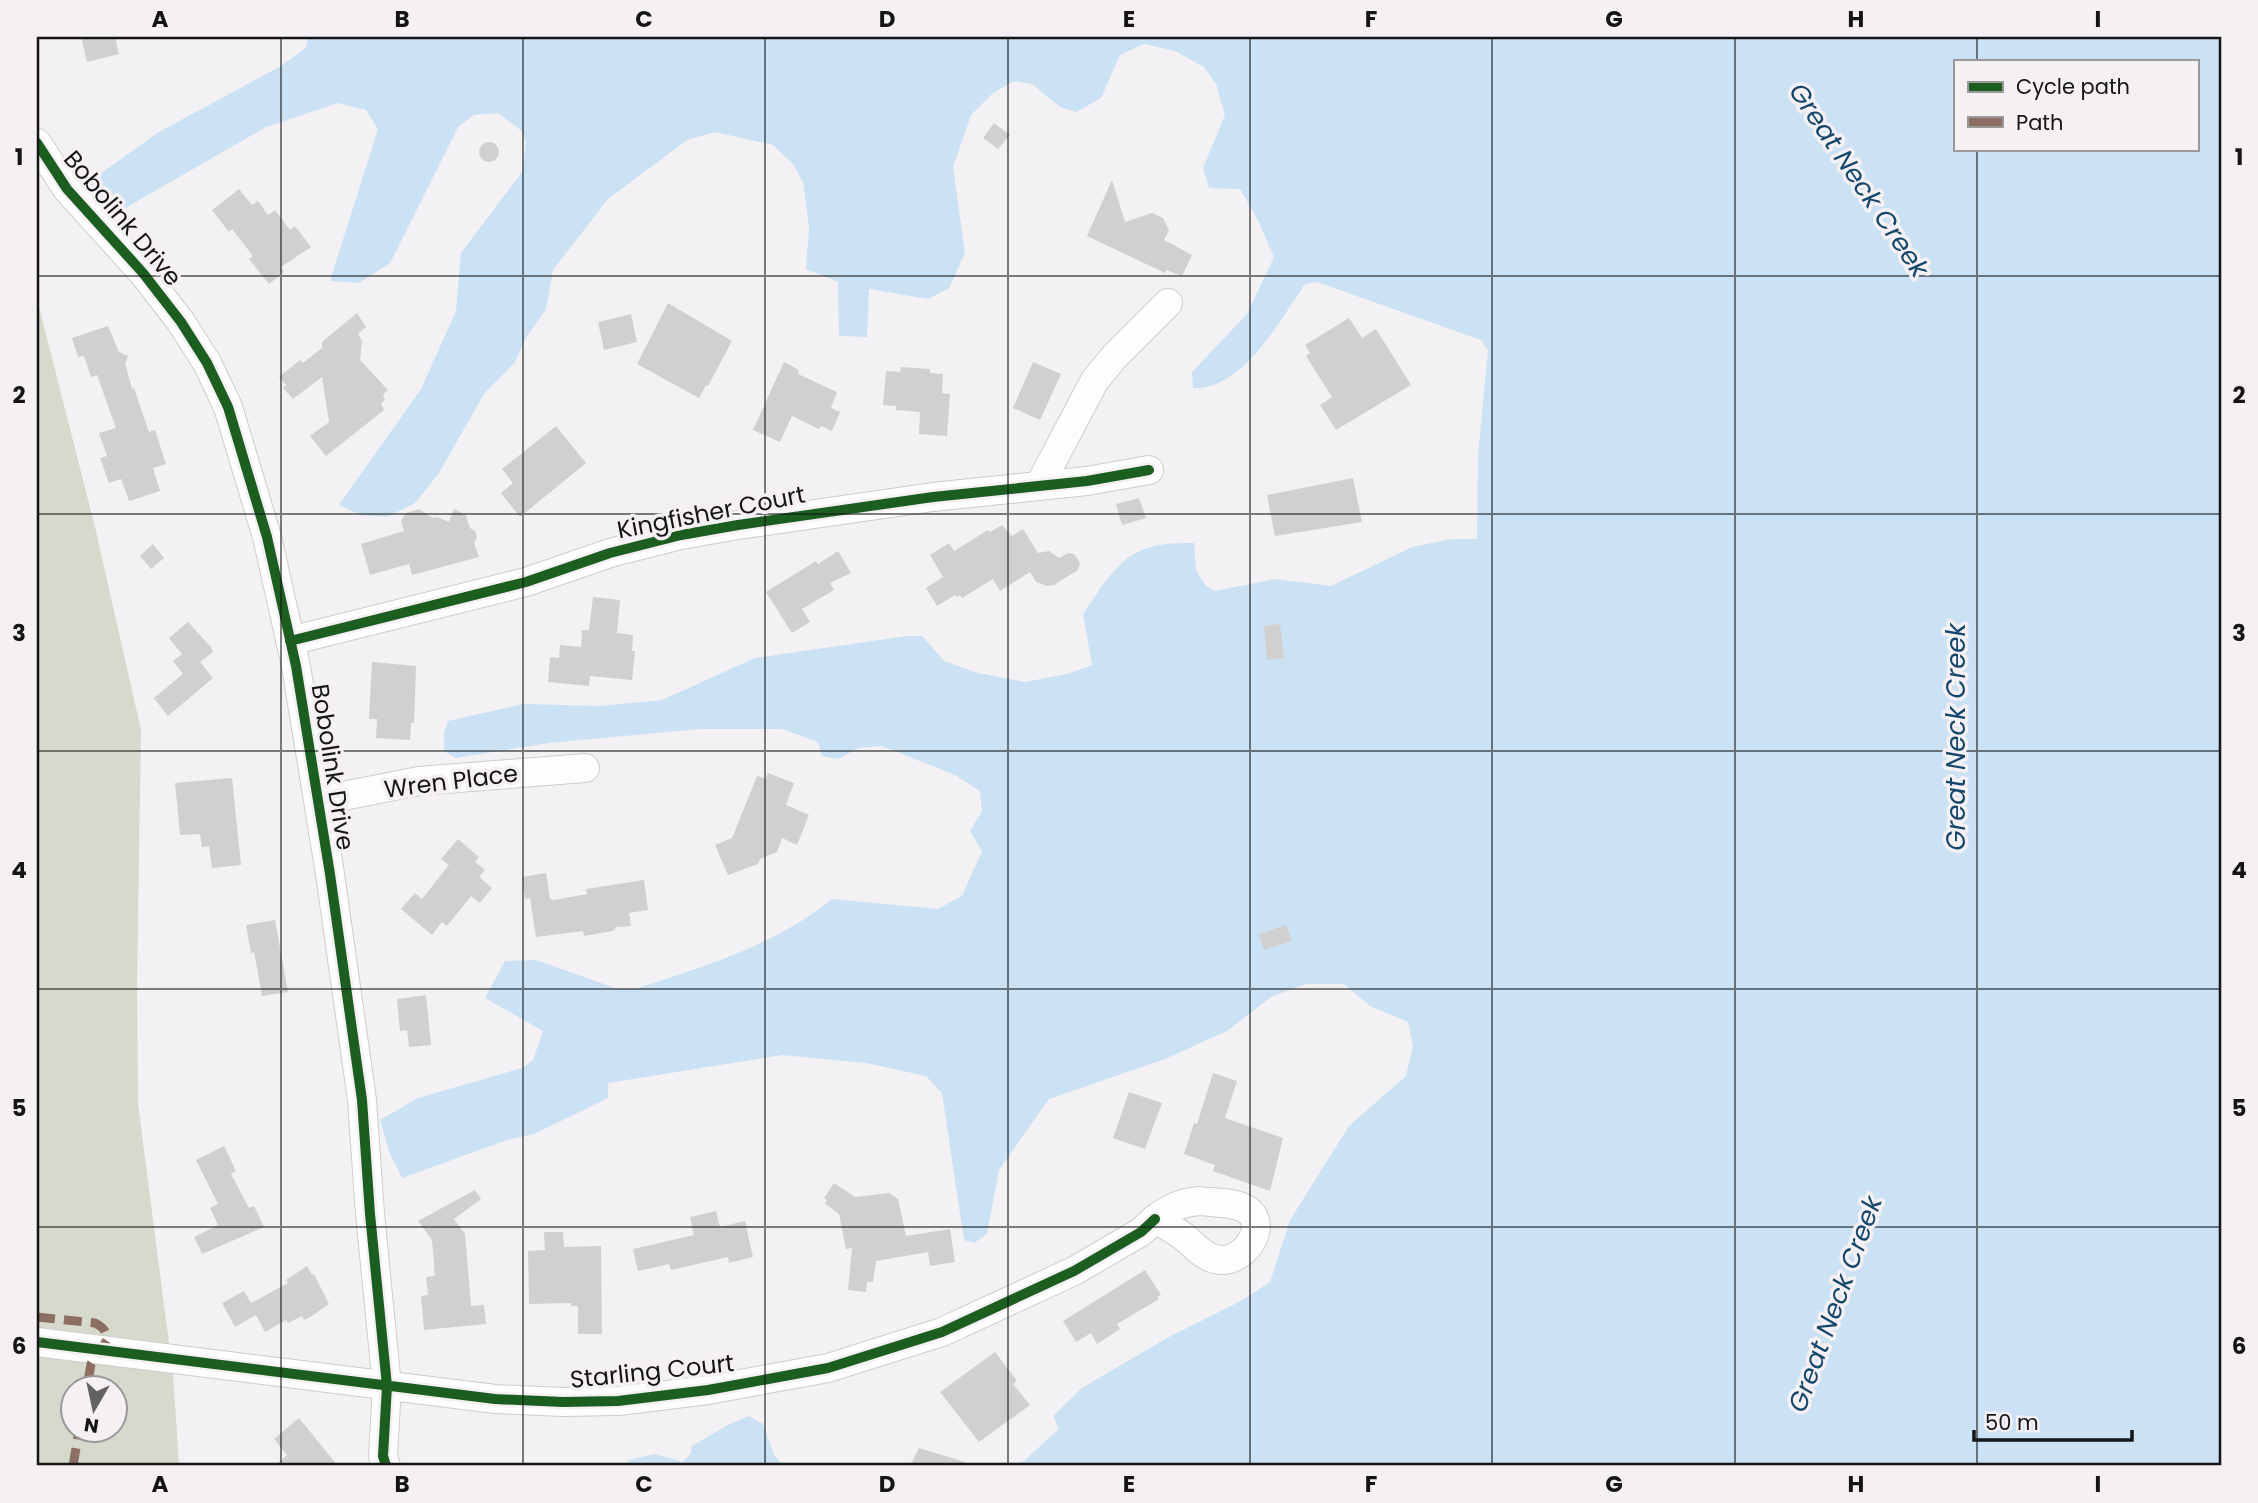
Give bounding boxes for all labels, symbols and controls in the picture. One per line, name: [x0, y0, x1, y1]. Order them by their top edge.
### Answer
text: A: [152, 3, 169, 35]
text: B: [394, 3, 410, 35]
text: C: [635, 3, 653, 35]
text: D: [879, 3, 895, 35]
text: E: [1123, 3, 1135, 35]
text: F: [1365, 3, 1377, 35]
text: G: [1605, 3, 1623, 35]
text: H: [1848, 3, 1864, 35]
text: I: [2095, 3, 2101, 35]
legend: [1954, 60, 2198, 150]
text: Cycle path: [2016, 72, 2130, 101]
water label: Great Neck Creek: [1780, 76, 1938, 286]
text: Path: [2016, 108, 2063, 137]
text: 1: [15, 141, 23, 173]
text: 1: [2235, 141, 2243, 173]
street label: Bobolink Drive: [56, 143, 190, 293]
text: 2: [12, 379, 26, 411]
text: 2: [2232, 379, 2246, 411]
street label: Kingfisher Court: [614, 478, 808, 546]
text: 3: [12, 617, 26, 649]
text: 3: [2232, 617, 2246, 649]
water label: Great Neck Creek: [1938, 622, 1974, 851]
street label: Bobolink Drive: [304, 682, 362, 852]
street label: Wren Place: [382, 756, 520, 806]
text: 4: [11, 854, 27, 886]
text: 4: [2231, 854, 2247, 886]
text: 5: [12, 1092, 26, 1124]
text: 5: [2232, 1092, 2246, 1124]
water label: Great Neck Creek: [1779, 1189, 1891, 1417]
text: 6: [12, 1330, 26, 1362]
text: 6: [2232, 1330, 2246, 1362]
street label: Starling Court: [568, 1346, 736, 1396]
north arrow: [60, 1374, 130, 1444]
scale bar: [1974, 1398, 2132, 1442]
text: 50 m: [1985, 1408, 2039, 1437]
text: N: [82, 1411, 101, 1440]
text: A: [152, 1468, 169, 1500]
text: B: [394, 1468, 410, 1500]
text: C: [635, 1468, 653, 1500]
text: D: [879, 1468, 895, 1500]
text: E: [1123, 1468, 1135, 1500]
text: F: [1365, 1468, 1377, 1500]
text: G: [1605, 1468, 1623, 1500]
text: H: [1848, 1468, 1864, 1500]
text: I: [2095, 1468, 2101, 1500]

